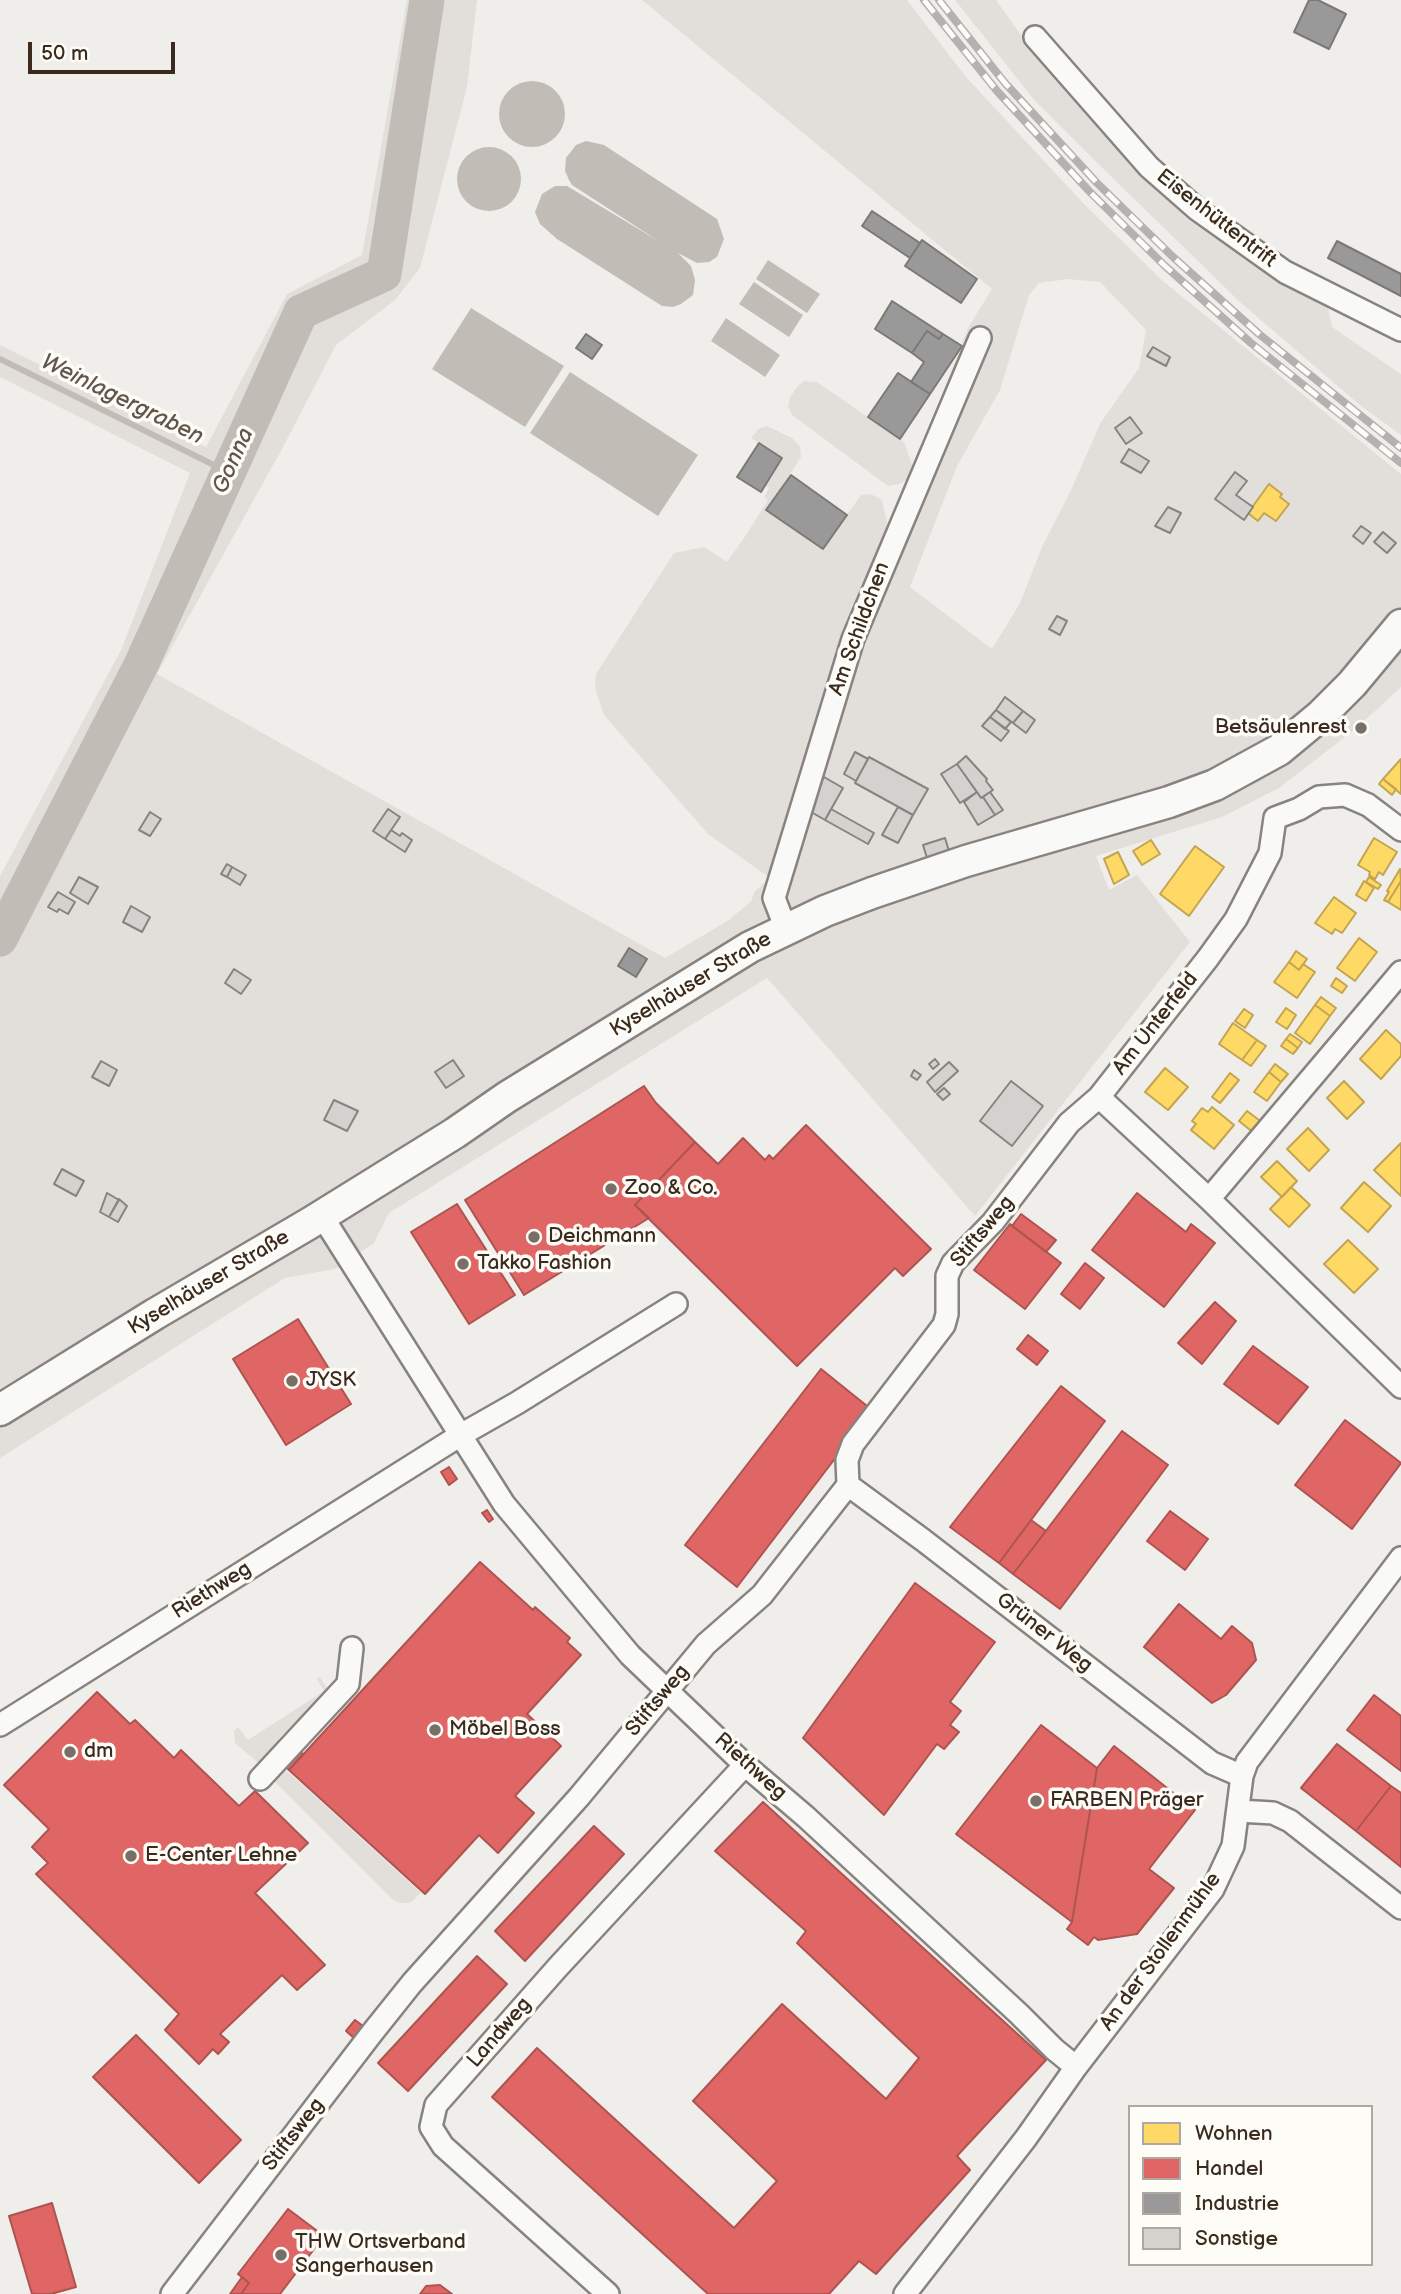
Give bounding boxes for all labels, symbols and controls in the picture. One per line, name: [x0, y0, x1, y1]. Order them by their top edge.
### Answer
scale bar: [32, 28, 178, 72]
text: 50 m: [41, 41, 88, 66]
street label: Eisenhüttentrift: [1151, 164, 1281, 274]
water label: Weinlagergraben: [36, 349, 208, 451]
water label: Gonna: [207, 424, 261, 498]
street label: Am Schildchen: [824, 559, 896, 699]
place label: Betsäulenrest: [1215, 715, 1347, 741]
marker: Betsäulenrest: [1353, 720, 1369, 736]
street label: Kyselhäuser Straße: [606, 927, 776, 1043]
street label: Am Unterfeld: [1108, 968, 1204, 1080]
place label: Zoo & Co.: [625, 1176, 717, 1202]
marker: Zoo & Co.: [603, 1181, 619, 1197]
street label: Stiftsweg: [946, 1191, 1020, 1273]
place label: Deichmann: [548, 1224, 656, 1250]
street label: Kyselhäuser Straße: [124, 1225, 294, 1341]
marker: Deichmann: [526, 1229, 542, 1245]
place label: Takko Fashion: [477, 1251, 612, 1277]
marker: Takko Fashion: [455, 1256, 471, 1272]
place label: JYSK: [306, 1368, 356, 1394]
marker: JYSK: [284, 1373, 300, 1389]
street label: Riethweg: [168, 1557, 256, 1625]
street label: Grüner Weg: [991, 1588, 1097, 1678]
street label: Stiftsweg: [621, 1660, 695, 1742]
place label: Möbel Boss: [449, 1717, 561, 1743]
marker: Möbel Boss: [427, 1722, 443, 1738]
street label: Riethweg: [709, 1728, 791, 1806]
place label: dm: [84, 1739, 113, 1765]
marker: dm: [62, 1744, 78, 1760]
place label: FARBEN Präger: [1050, 1788, 1203, 1814]
marker: FARBEN Präger: [1028, 1793, 1044, 1809]
place label: E-Center Lehne: [145, 1843, 297, 1869]
marker: E-Center Lehne: [123, 1848, 139, 1864]
street label: An der Stollenmühle: [1095, 1868, 1227, 2036]
street label: Landweg: [463, 1993, 537, 2073]
street label: Stiftsweg: [258, 2094, 330, 2176]
legend: [1128, 2105, 1373, 2266]
text: Wohnen: [1195, 2121, 1273, 2146]
text: Handel: [1195, 2156, 1263, 2181]
text: Industrie: [1195, 2191, 1279, 2216]
text: Sonstige: [1195, 2226, 1278, 2251]
place label: THW Ortsverband Sangerhausen: [295, 2230, 466, 2280]
marker: THW Ortsverband Sangerhausen: [273, 2247, 289, 2263]

